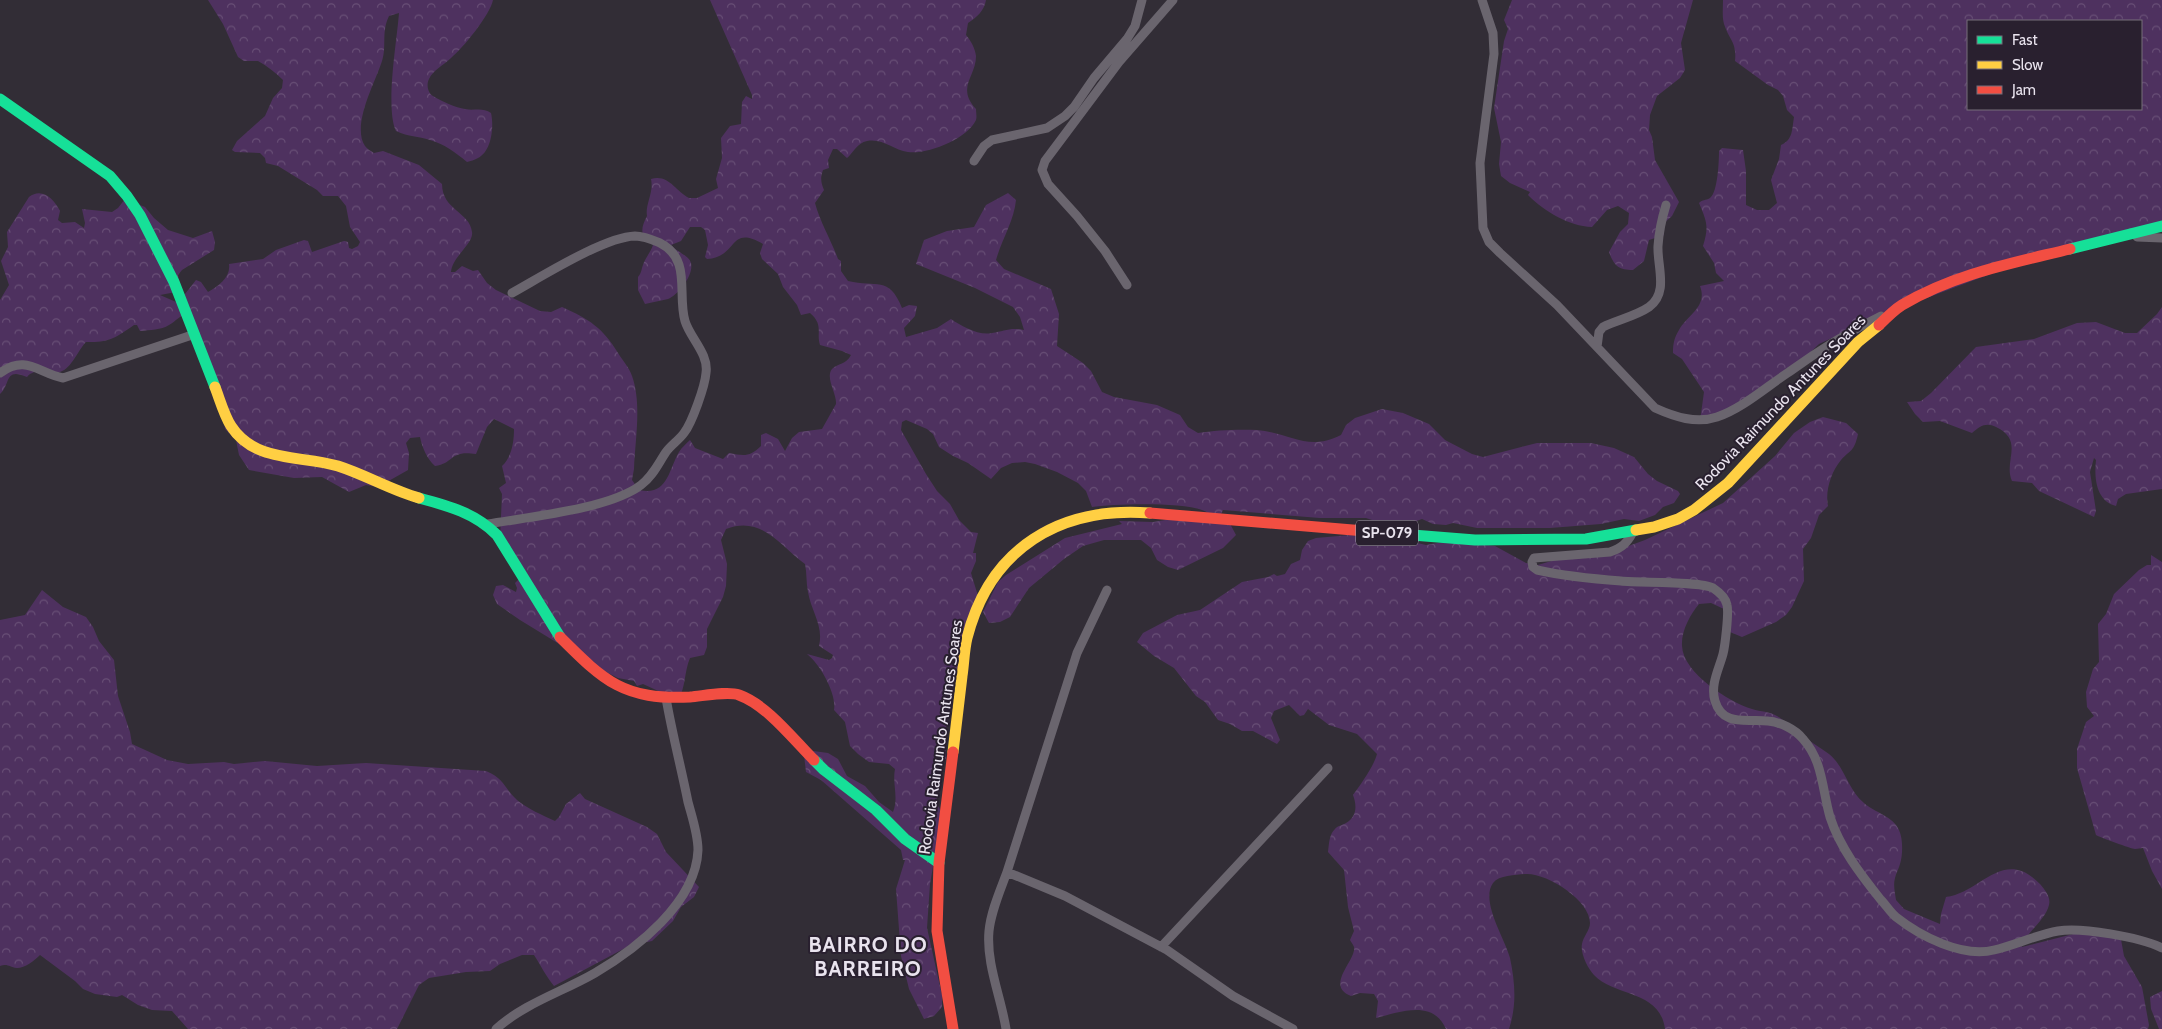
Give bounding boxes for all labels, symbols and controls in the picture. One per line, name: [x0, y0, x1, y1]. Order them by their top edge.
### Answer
legend: [1967, 20, 2142, 110]
text: Fast: [2012, 31, 2037, 49]
text: Slow: [2012, 56, 2043, 74]
text: Jam: [2011, 81, 2036, 99]
street label: Rodovia Raimundo Antunes Soares: [1691, 310, 1870, 494]
road number: SP-079: [1356, 520, 1418, 546]
street label: Rodovia Raimundo Antunes Soares: [915, 618, 966, 856]
district label: BAIRRO DO BARREIRO: [808, 932, 928, 981]

